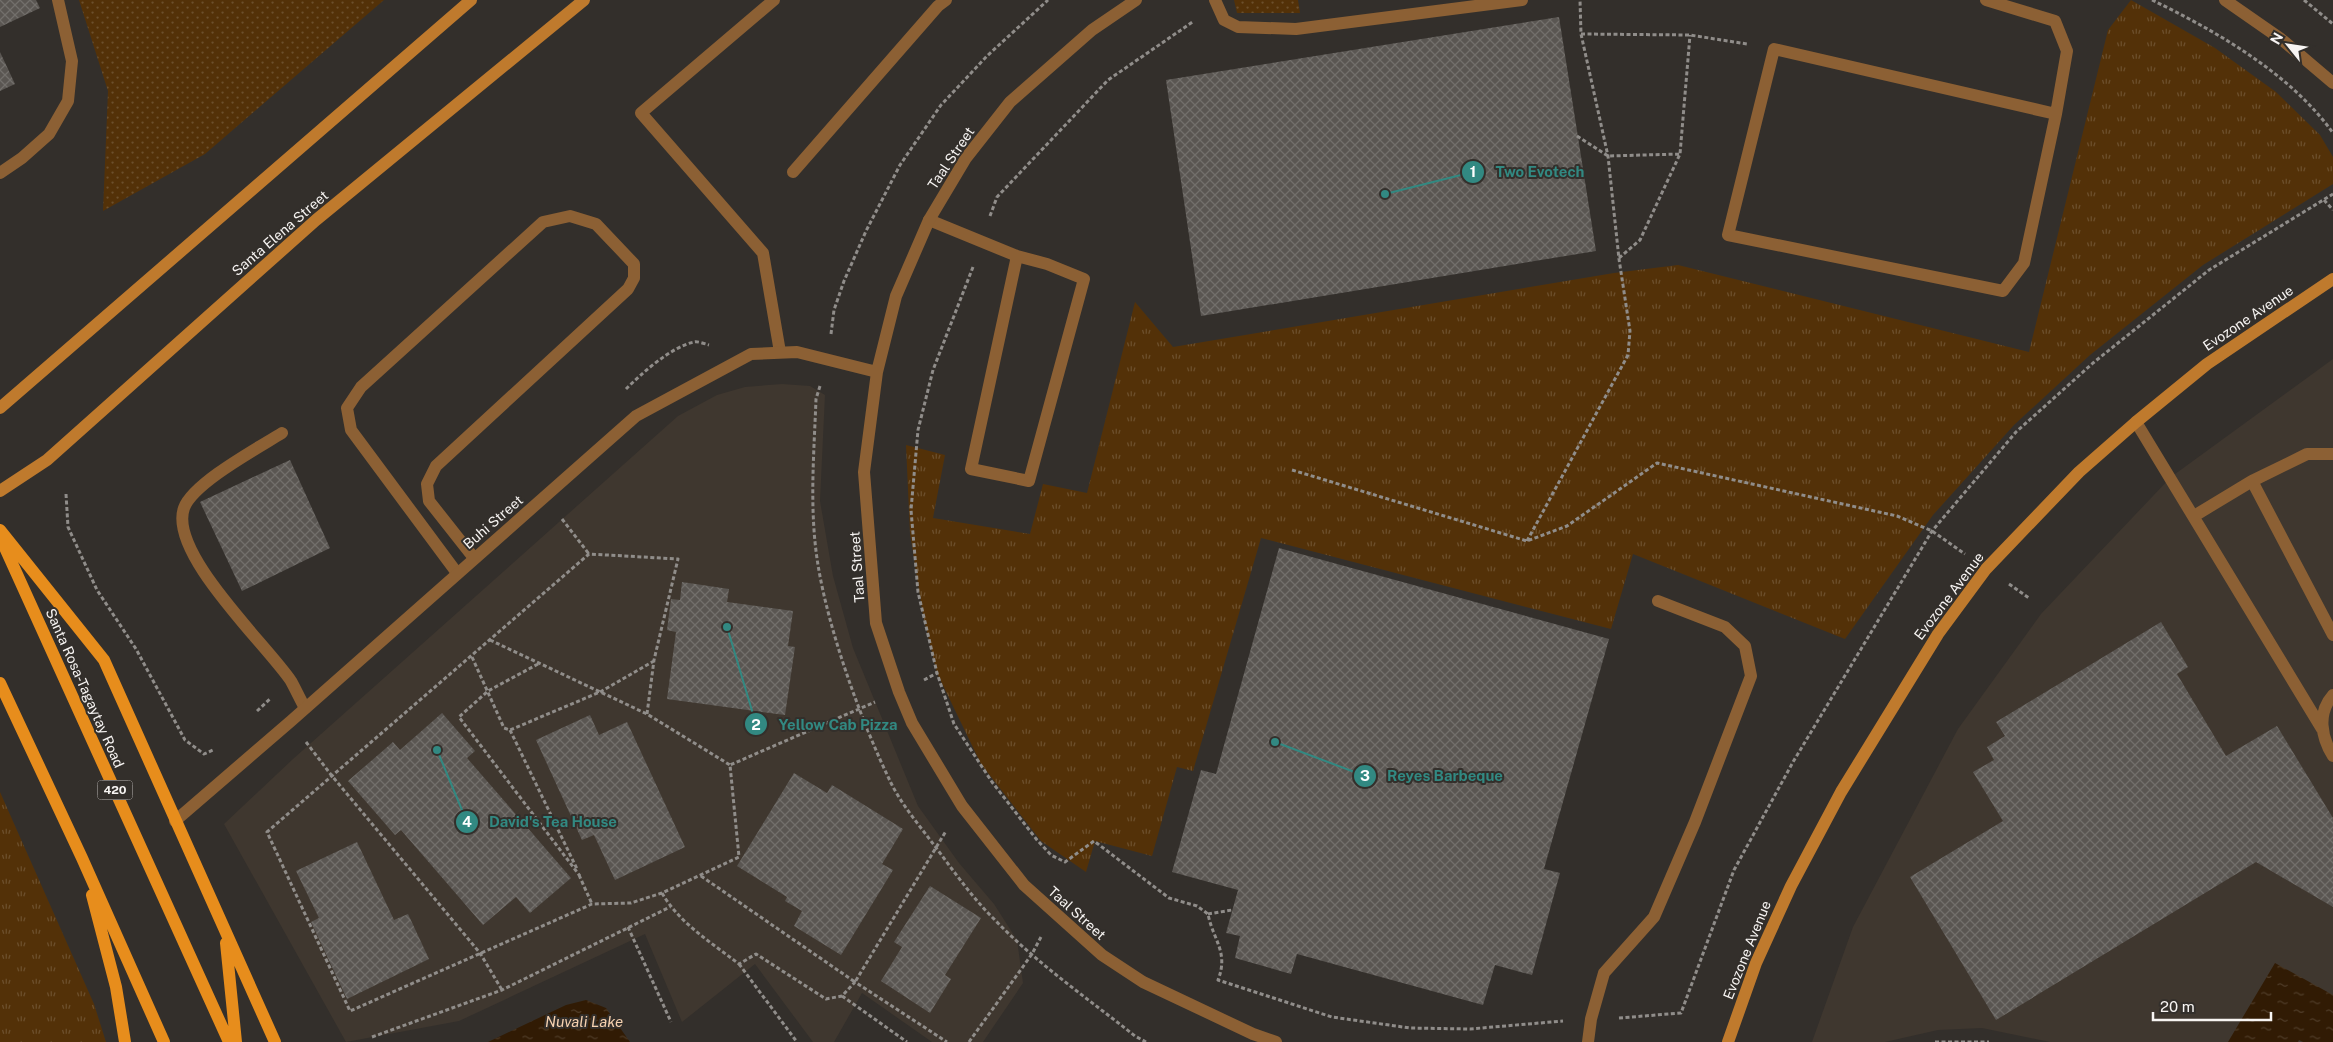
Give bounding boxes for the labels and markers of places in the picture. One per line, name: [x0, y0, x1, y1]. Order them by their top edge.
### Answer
callout: Two Evotech: [1461, 157, 1595, 187]
callout: Yellow Cab Pizza: [743, 709, 908, 739]
callout: Reyes Barbeque: [1352, 761, 1513, 791]
callout: David's Tea House: [454, 807, 627, 837]

